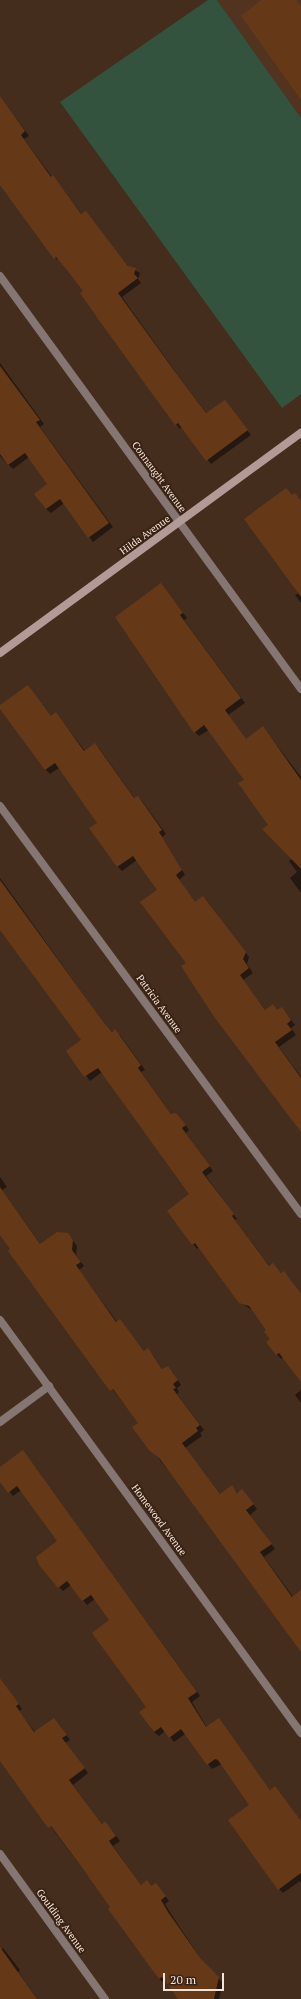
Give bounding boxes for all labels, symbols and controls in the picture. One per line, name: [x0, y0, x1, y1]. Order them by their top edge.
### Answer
street label: Connaught Avenue: [129, 439, 189, 515]
street label: Hilda Avenue: [118, 513, 172, 557]
street label: Patricia Avenue: [134, 972, 184, 1036]
street label: Homewood Avenue: [129, 1482, 189, 1558]
street label: Goulding Avenue: [34, 1887, 88, 1955]
scale bar: [165, 1965, 226, 1991]
text: 20 m: [170, 1972, 196, 1987]

